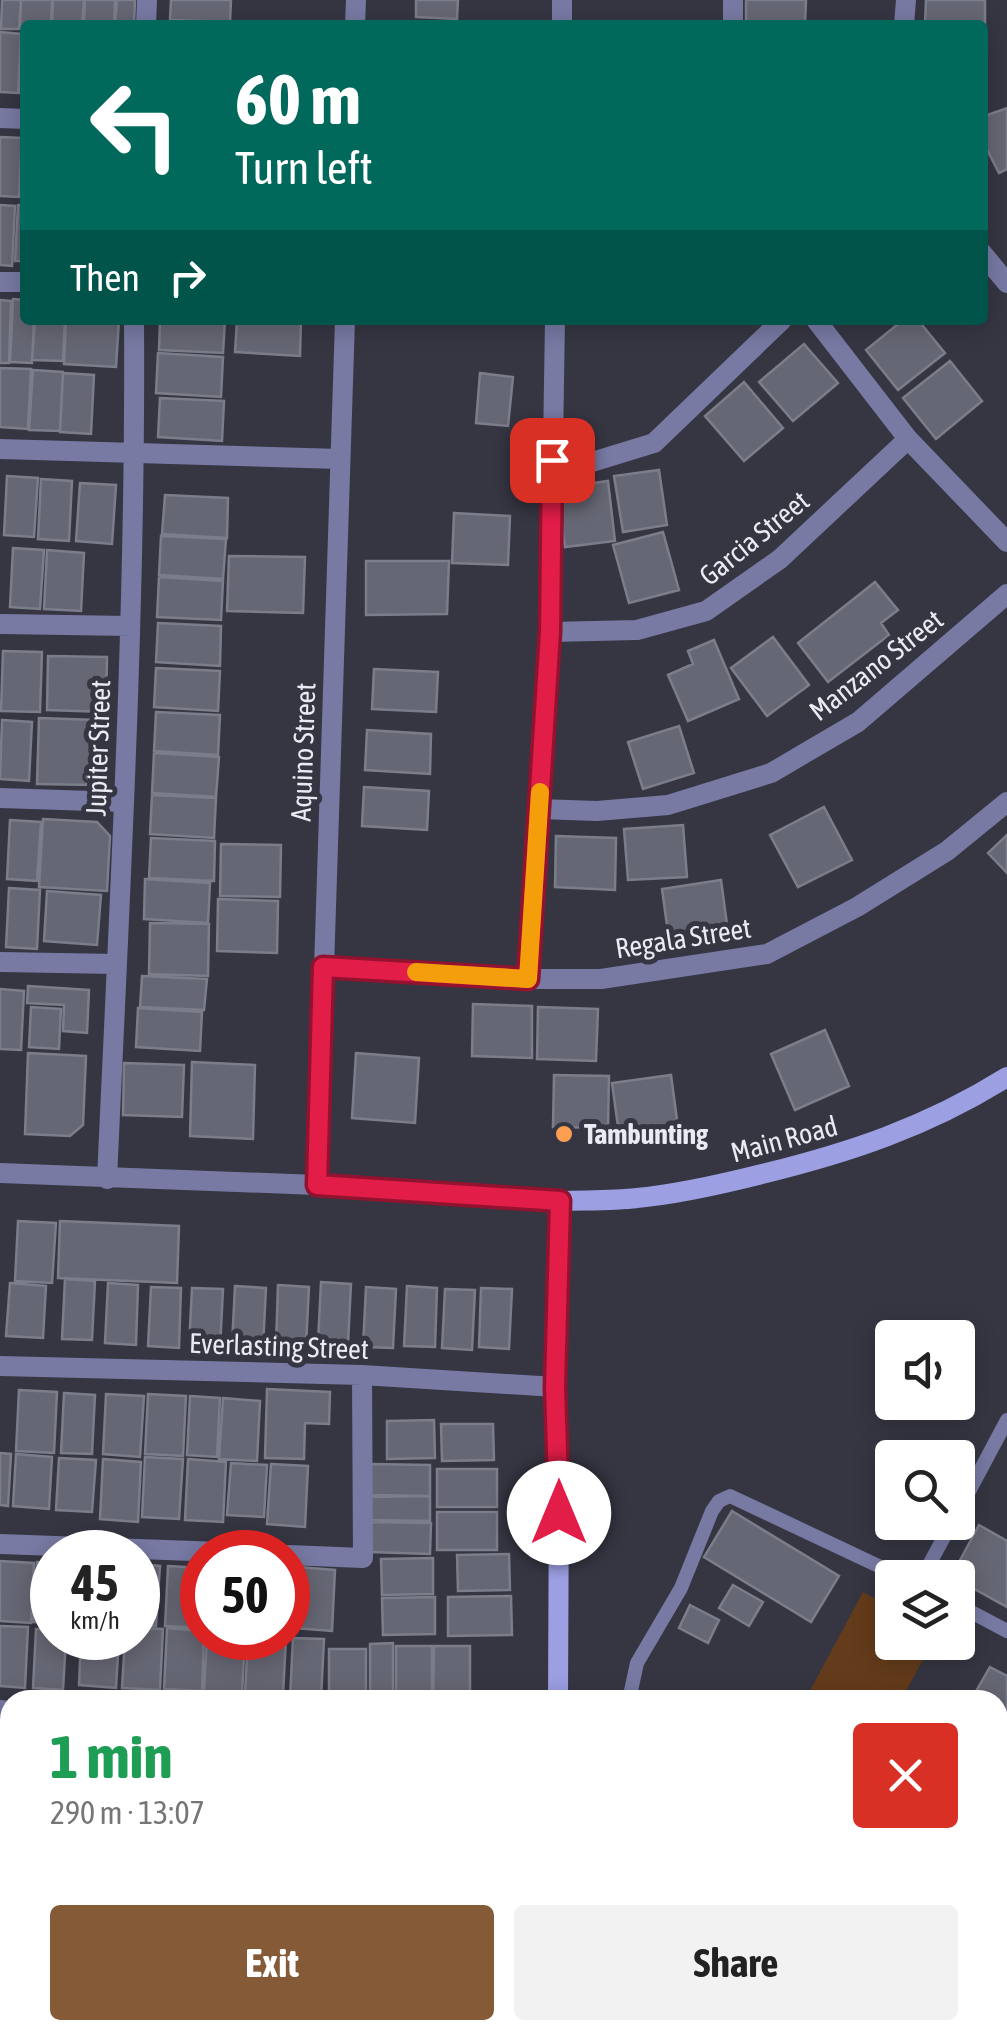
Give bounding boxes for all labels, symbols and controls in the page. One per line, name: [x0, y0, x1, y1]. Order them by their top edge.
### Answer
text: 60 m: [235, 59, 361, 139]
icon: left: [70, 60, 200, 190]
text: Turn left: [235, 142, 373, 194]
icon: right: [160, 250, 215, 305]
text: Then: [70, 256, 140, 299]
pin: [510, 418, 595, 503]
icon: arrive: [525, 433, 580, 488]
street label: Garcia Street: [693, 484, 815, 592]
street label: Manzano Street: [803, 603, 949, 727]
street label: Jupiter Street: [80, 679, 116, 817]
street label: Aquino Street: [285, 682, 321, 822]
street label: Regala Street: [613, 911, 753, 965]
street label: Main Road: [727, 1109, 841, 1169]
place label: Tambunting: [584, 1118, 709, 1150]
marker: Tambunting: [553, 1123, 575, 1145]
map controls: [875, 1320, 975, 1660]
button: sound: [875, 1320, 975, 1420]
street label: Everlasting Street: [189, 1327, 369, 1365]
button: search: [875, 1440, 975, 1540]
position arrow: [507, 1461, 611, 1565]
speed limit sign: 50: [180, 1530, 310, 1660]
text: 45: [71, 1554, 118, 1612]
button: layers: [875, 1560, 975, 1660]
text: km/h: [70, 1606, 120, 1634]
text: 1 min: [50, 1722, 173, 1791]
button: close: [853, 1723, 958, 1828]
text: 290 m · 13:07: [50, 1794, 205, 1831]
button: Exit: [50, 1905, 494, 2020]
button: Share: [514, 1905, 958, 2020]

